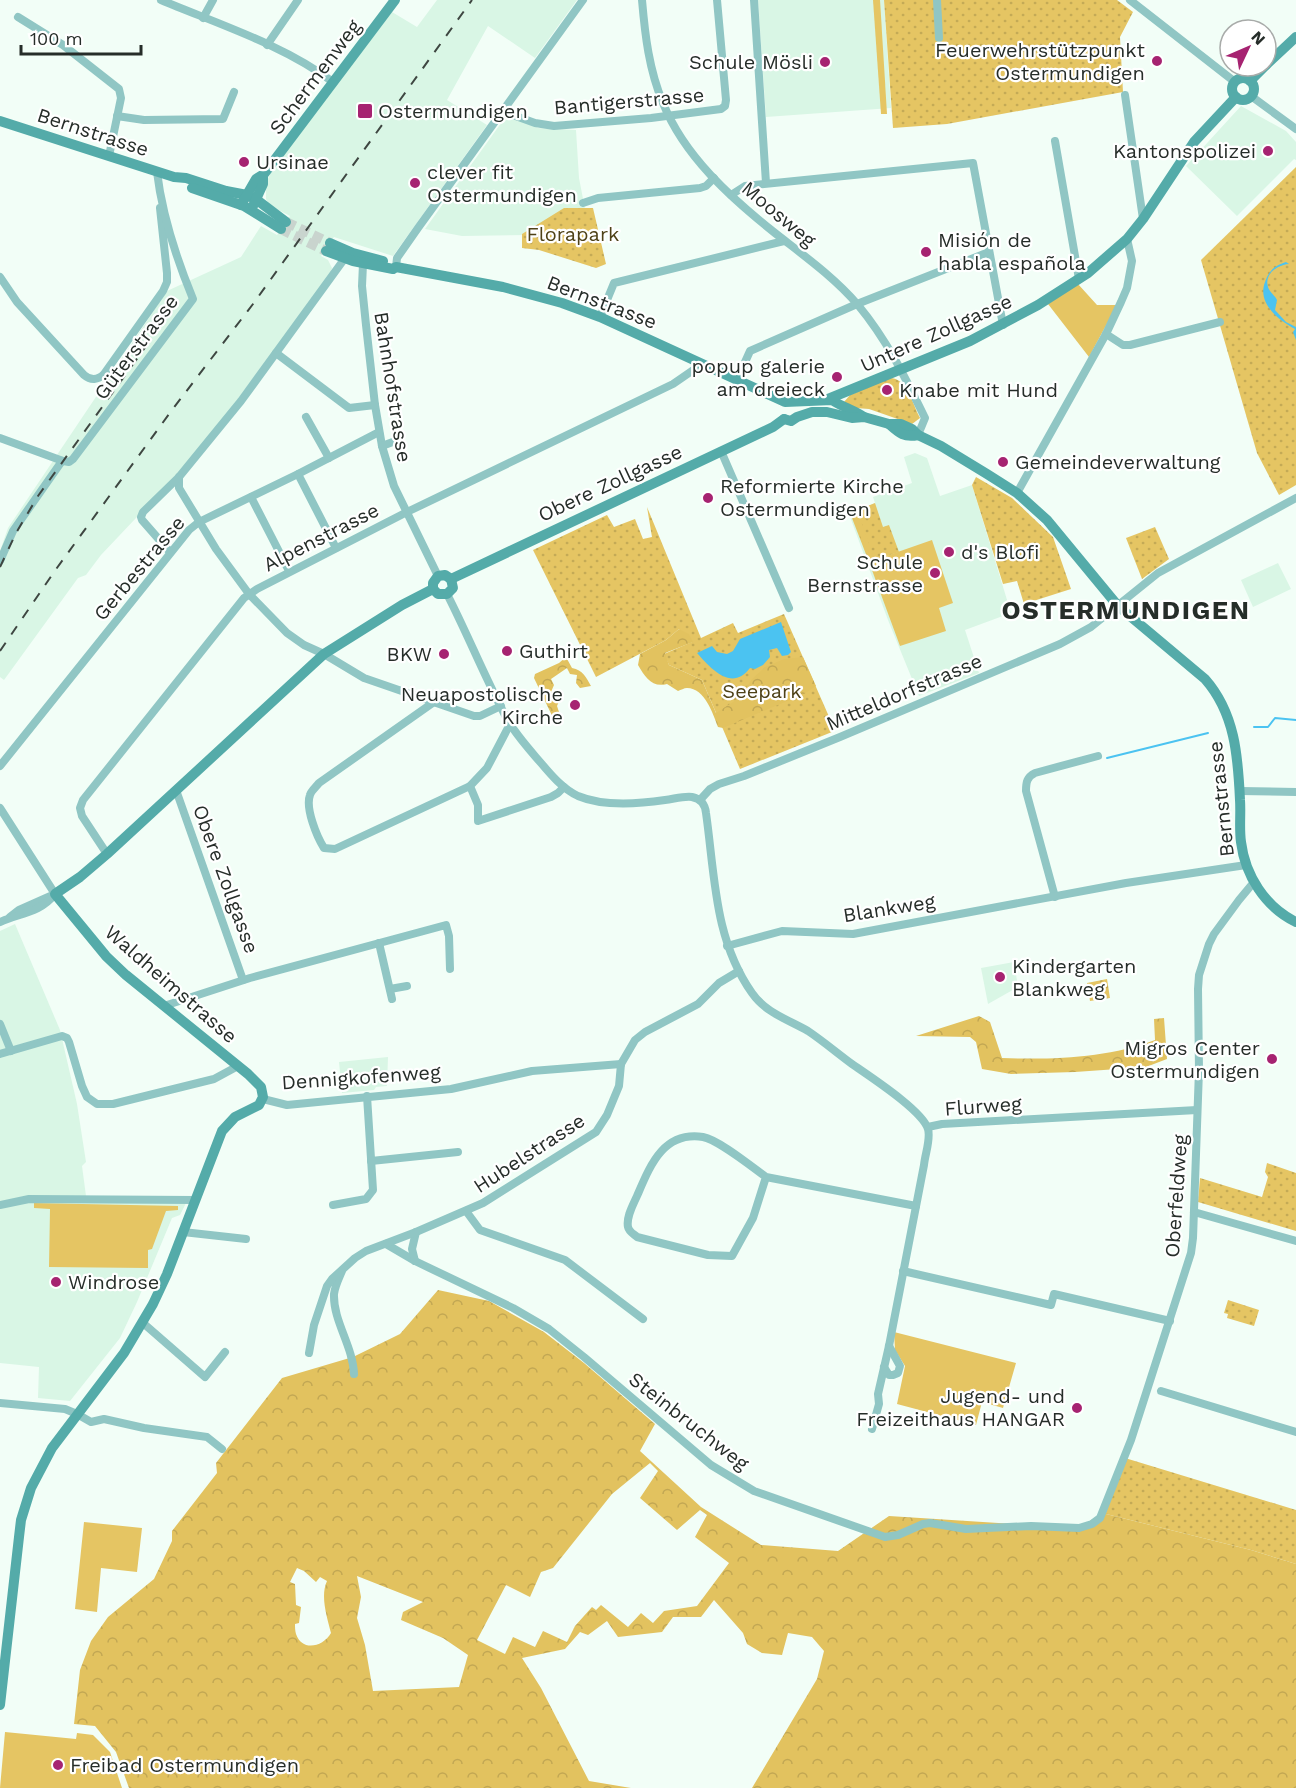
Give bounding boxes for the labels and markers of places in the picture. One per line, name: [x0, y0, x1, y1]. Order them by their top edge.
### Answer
place label: Feuerwehrstützpunkt Ostermundigen: [935, 38, 1146, 85]
place label: Schule Mösli: [689, 50, 813, 74]
marker: Feuerwehrstützpunkt Ostermundigen: [1150, 54, 1164, 68]
marker: Schule Mösli: [818, 55, 832, 69]
place label: Ostermundigen: [378, 99, 528, 123]
marker: Ostermundigen: [356, 102, 374, 120]
place label: Kantonspolizei: [1113, 139, 1256, 163]
marker: Kantonspolizei: [1261, 144, 1275, 158]
place label: Ursinae: [256, 150, 329, 174]
marker: Ursinae: [237, 155, 251, 169]
place label: clever fit Ostermundigen: [427, 160, 577, 207]
marker: clever fit Ostermundigen: [408, 176, 422, 190]
place label: Misión de habla española: [938, 228, 1086, 275]
marker: Misión de habla española: [919, 245, 933, 259]
place label: popup galerie am dreieck: [692, 354, 825, 401]
marker: popup galerie am dreieck: [830, 370, 844, 384]
place label: Knabe mit Hund: [899, 378, 1058, 402]
marker: Knabe mit Hund: [880, 383, 894, 397]
place label: Gemeindeverwaltung: [1015, 450, 1221, 474]
marker: Gemeindeverwaltung: [996, 455, 1010, 469]
place label: Reformierte Kirche Ostermundigen: [720, 474, 904, 521]
marker: Reformierte Kirche Ostermundigen: [701, 491, 715, 505]
place label: d's Blofi: [961, 540, 1040, 564]
marker: d's Blofi: [942, 545, 956, 559]
place label: Schule Bernstrasse: [807, 550, 923, 597]
marker: Schule Bernstrasse: [928, 566, 942, 580]
place label: Guthirt: [519, 639, 588, 663]
place label: BKW: [387, 642, 432, 666]
marker: Guthirt: [500, 644, 514, 658]
marker: BKW: [437, 647, 451, 661]
place label: Neuapostolische Kirche: [401, 682, 563, 729]
marker: Neuapostolische Kirche: [568, 698, 582, 712]
place label: Kindergarten Blankweg: [1012, 954, 1136, 1001]
marker: Kindergarten Blankweg: [993, 970, 1007, 984]
place label: Migros Center Ostermundigen: [1110, 1036, 1260, 1083]
marker: Migros Center Ostermundigen: [1265, 1052, 1279, 1066]
place label: Windrose: [68, 1270, 159, 1294]
marker: Windrose: [49, 1275, 63, 1289]
place label: Jugend- und Freizeithaus HANGAR: [856, 1384, 1065, 1431]
marker: Jugend- und Freizeithaus HANGAR: [1070, 1401, 1084, 1415]
place label: Freibad Ostermundigen: [70, 1753, 299, 1777]
marker: Freibad Ostermundigen: [51, 1758, 65, 1772]

